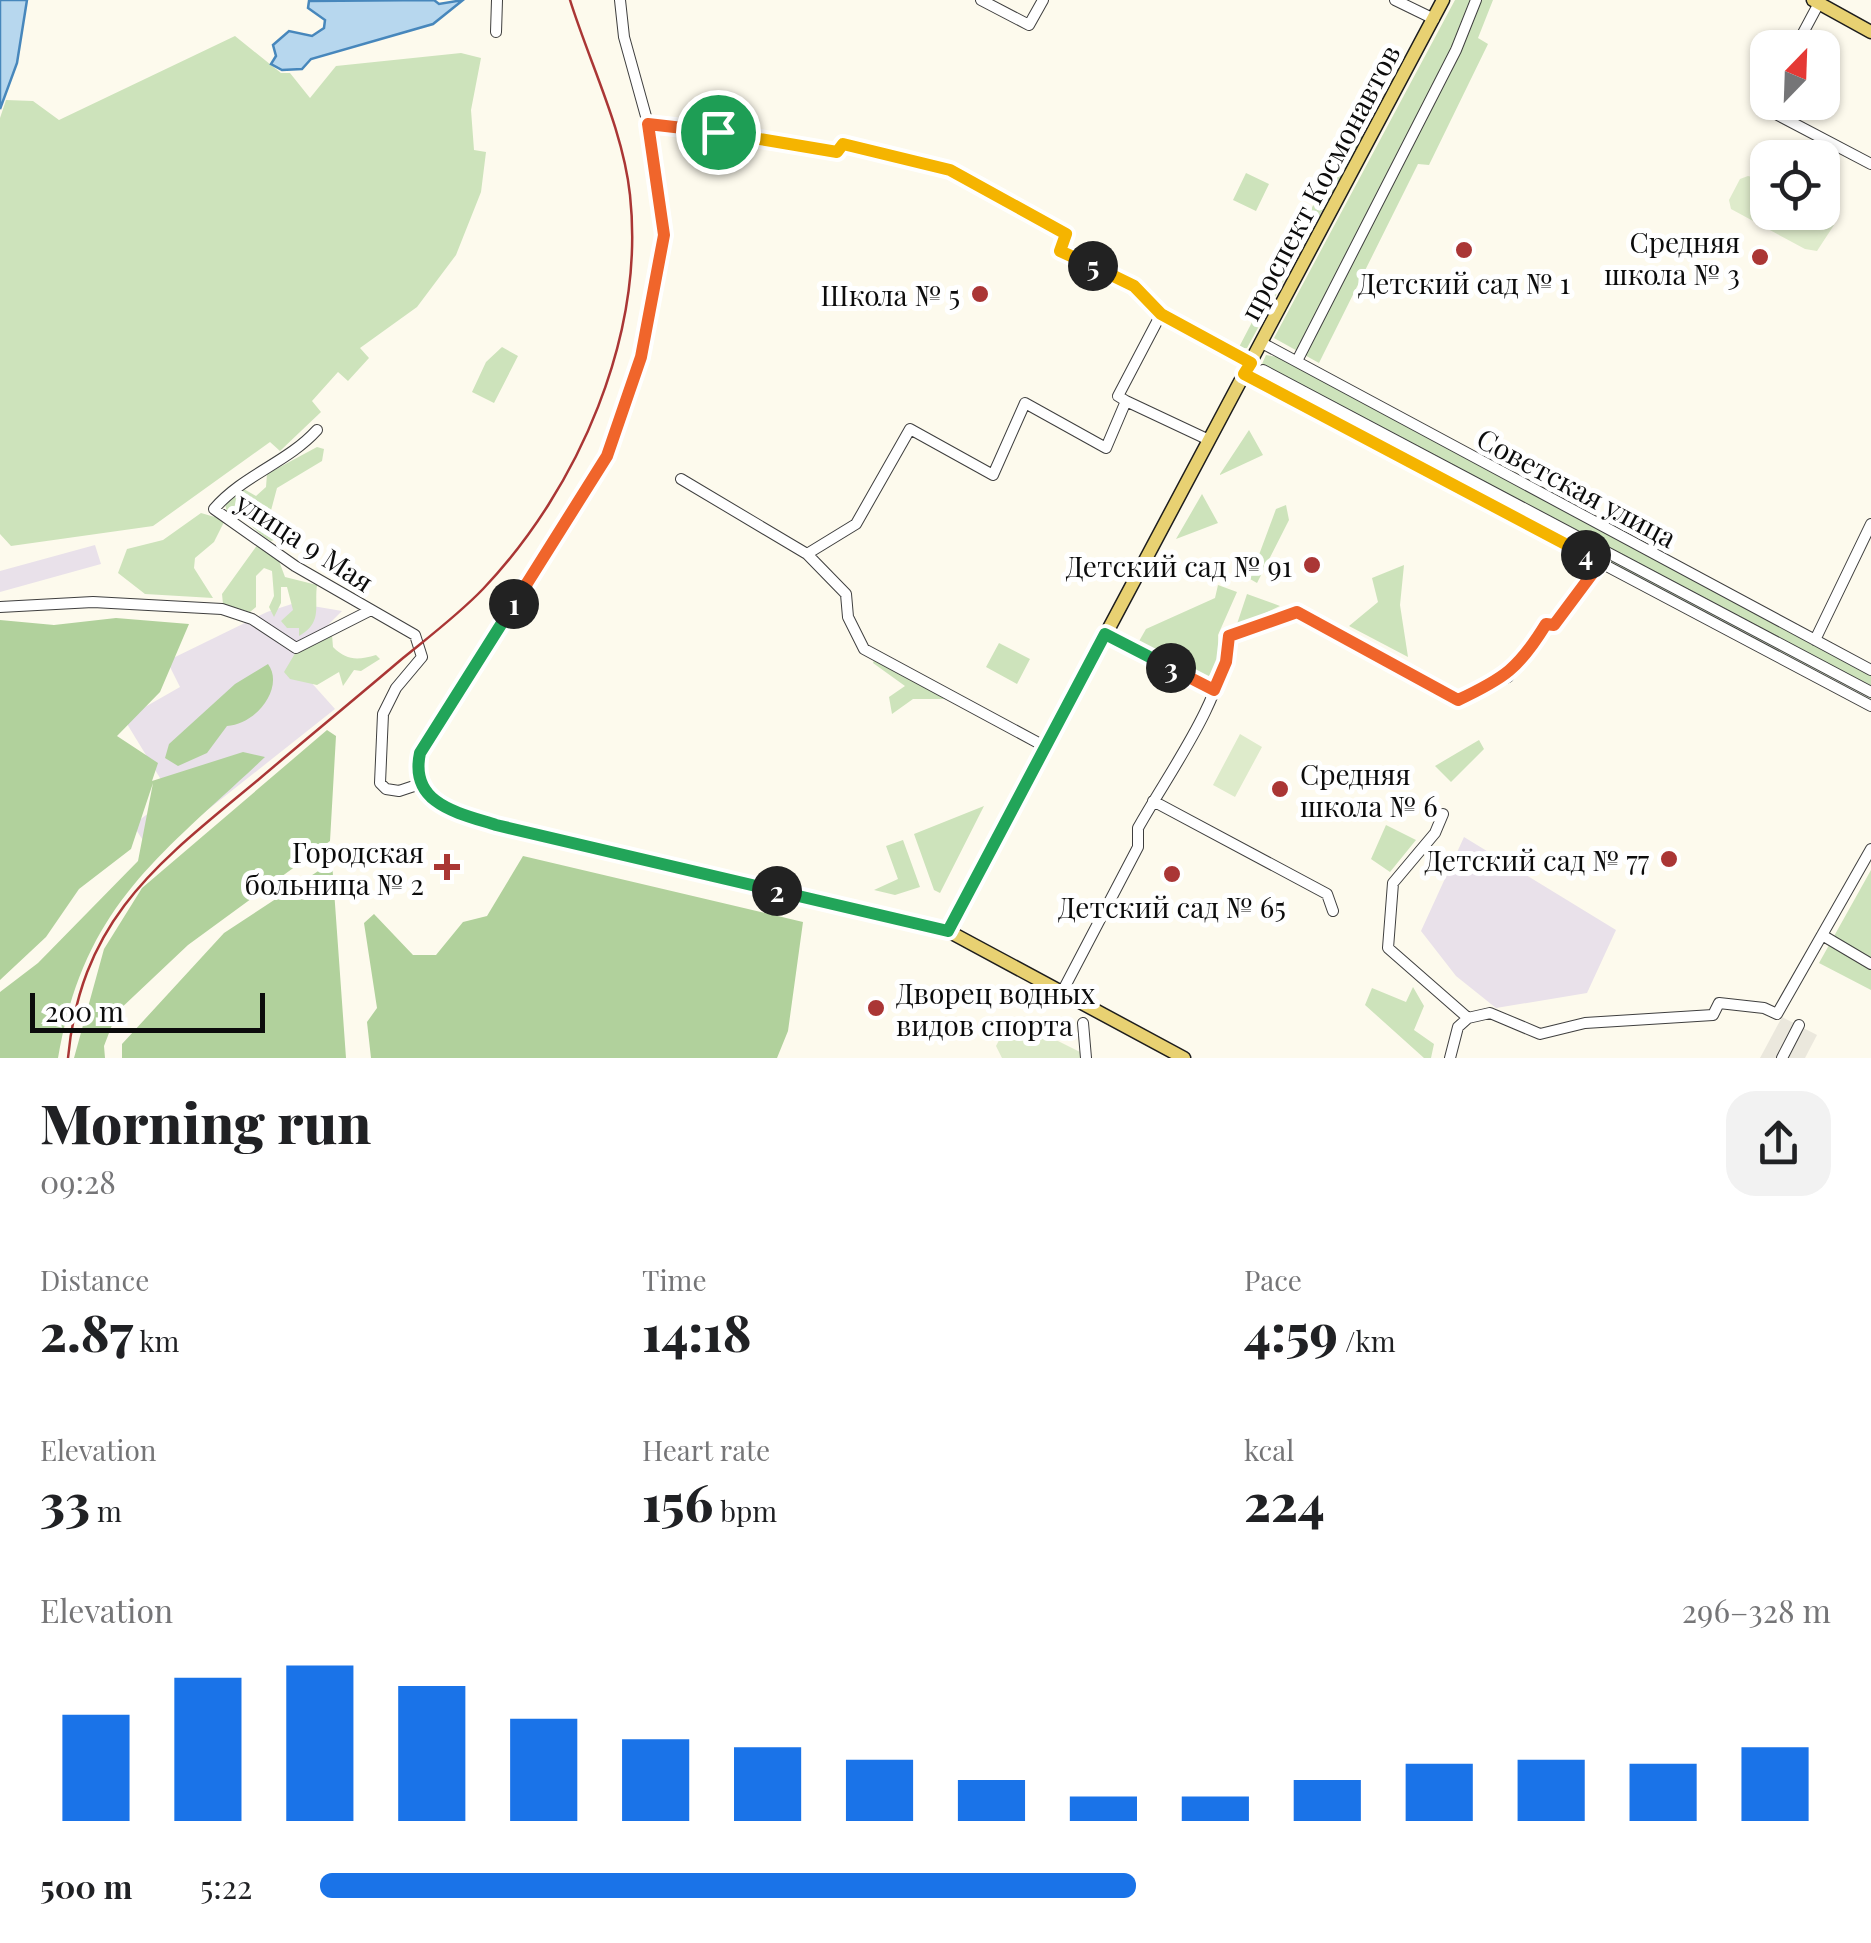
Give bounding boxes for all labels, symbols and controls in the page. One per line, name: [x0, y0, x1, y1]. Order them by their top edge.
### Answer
north arrow: [1750, 30, 1840, 120]
map controls: [1750, 30, 1840, 230]
street label: проспект Космонавтов: [1231, 38, 1407, 326]
pin: [676, 90, 761, 175]
icon: arrive: [691, 105, 746, 160]
button: locate: [1750, 140, 1840, 230]
place label: Средняя школа № 3: [1604, 223, 1740, 292]
marker: Детский сад № 1: [1453, 239, 1475, 261]
pin: 5: [1068, 241, 1118, 291]
marker: Средняя школа № 3: [1749, 246, 1771, 268]
text: 5: [1087, 247, 1099, 284]
place label: Детский сад № 1: [1358, 264, 1570, 301]
place label: Школа № 5: [821, 276, 960, 313]
marker: Школа № 5: [969, 283, 991, 305]
street label: Советская улица: [1471, 419, 1683, 555]
street label: улица 9 Мая: [228, 482, 381, 599]
pin: 4: [1561, 530, 1611, 580]
text: 4: [1579, 536, 1593, 573]
place label: Детский сад № 91: [1066, 547, 1292, 584]
marker: Детский сад № 91: [1301, 554, 1323, 576]
pin: 1: [489, 579, 539, 629]
text: 1: [509, 585, 519, 622]
pin: 3: [1146, 643, 1196, 693]
text: 3: [1164, 649, 1178, 686]
place label: Средняя школа № 6: [1300, 755, 1438, 824]
marker: Средняя школа № 6: [1269, 778, 1291, 800]
place label: Городская больница № 2: [244, 833, 424, 902]
place label: Детский сад № 77: [1425, 841, 1650, 878]
marker: Детский сад № 77: [1658, 848, 1680, 870]
marker: Городская больница № 2: [434, 854, 460, 880]
marker: Детский сад № 65: [1161, 863, 1183, 885]
pin: 2: [752, 866, 802, 916]
text: 2: [770, 872, 784, 909]
place label: Детский сад № 65: [1058, 888, 1286, 925]
place label: Дворец водных видов спорта: [896, 974, 1096, 1043]
scale bar: [30, 988, 265, 1032]
text: 200 m: [45, 992, 124, 1029]
marker: Дворец водных видов спорта: [865, 997, 887, 1019]
text: Morning run: [40, 1084, 371, 1158]
button: share: [1726, 1091, 1831, 1196]
text: 09:28: [40, 1159, 116, 1202]
text: Distance: [40, 1261, 149, 1298]
text: Time: [642, 1261, 707, 1298]
text: Pace: [1244, 1261, 1302, 1298]
text: 2.87: [40, 1298, 133, 1365]
text: 14:18: [642, 1298, 751, 1365]
text: 4:59: [1244, 1298, 1338, 1365]
text: km: [133, 1322, 179, 1359]
text: /km: [1338, 1322, 1396, 1359]
text: Elevation: [40, 1431, 156, 1468]
text: Heart rate: [642, 1431, 770, 1468]
text: kcal: [1244, 1431, 1294, 1468]
text: 33: [40, 1468, 90, 1535]
text: 156: [642, 1468, 713, 1535]
text: 224: [1244, 1468, 1325, 1535]
text: m: [90, 1492, 122, 1529]
text: bpm: [713, 1492, 777, 1529]
text: Elevation: [40, 1588, 173, 1631]
text: 296–328 m: [1682, 1588, 1831, 1631]
text: 500 m: [40, 1864, 132, 1907]
text: 5:22: [200, 1864, 252, 1907]

